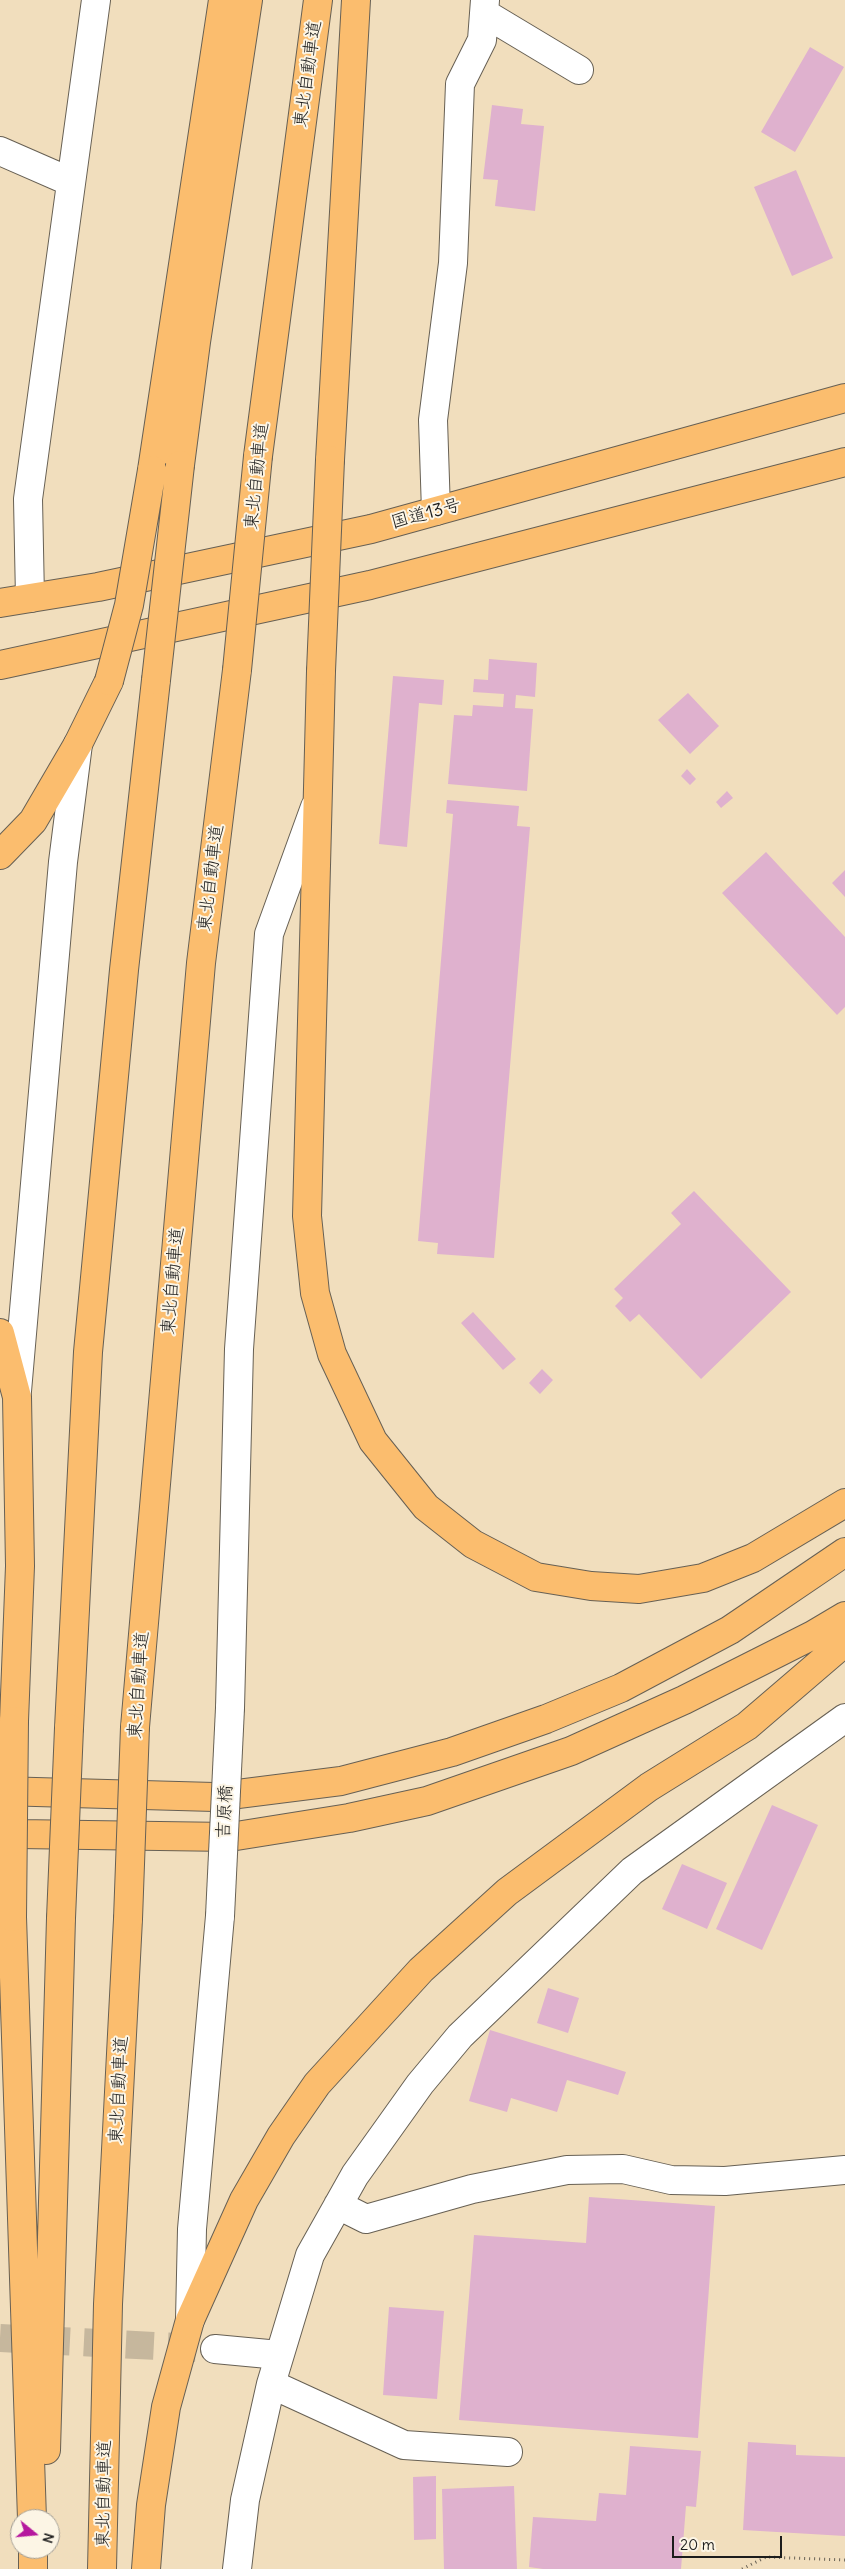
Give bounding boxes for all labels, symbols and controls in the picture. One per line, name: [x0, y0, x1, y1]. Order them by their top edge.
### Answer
street label: 東北自動車道: [290, 19, 326, 129]
street label: 東北自動車道: [241, 421, 273, 531]
street label: 国道13号: [389, 494, 463, 534]
street label: 東北自動車道: [194, 823, 228, 933]
street label: 東北自動車道: [158, 1226, 188, 1336]
street label: 東北自動車道: [124, 1630, 154, 1740]
street label: 吉原橋: [213, 1784, 237, 1840]
street label: 東北自動車道: [105, 2036, 133, 2144]
street label: 東北自動車道: [92, 2440, 116, 2548]
north arrow: [10, 2509, 60, 2559]
scale bar: [675, 2526, 785, 2558]
text: N: [38, 2531, 58, 2545]
text: 20 m: [680, 2535, 715, 2554]

